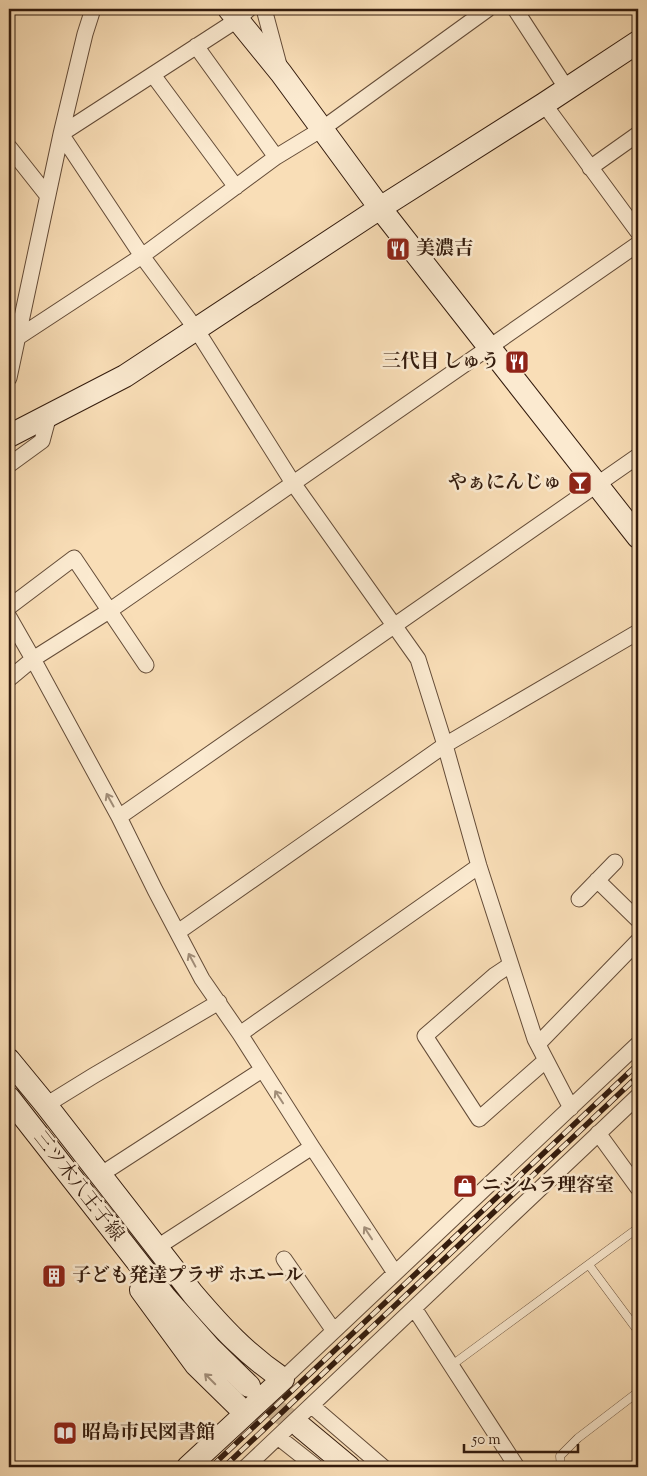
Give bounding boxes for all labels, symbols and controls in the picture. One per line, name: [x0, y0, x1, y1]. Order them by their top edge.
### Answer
restaurant icon: 美濃吉: [385, 236, 411, 262]
place label: 美濃吉: [416, 236, 473, 263]
place label: 三代目 しゅう: [382, 349, 500, 376]
restaurant icon: 三代目 しゅう: [504, 349, 530, 375]
place label: やぁにんじゅ: [448, 470, 562, 497]
bar icon: やぁにんじゅ: [567, 470, 593, 496]
one-way arrow: [105, 792, 115, 807]
one-way arrow: [187, 952, 197, 967]
one-way arrow: [274, 1090, 284, 1104]
street label: 三ツ木八王子線: [26, 1126, 130, 1248]
shop icon: ニシムラ理容室: [452, 1173, 478, 1199]
place label: ニシムラ理容室: [482, 1173, 614, 1200]
one-way arrow: [363, 1226, 373, 1240]
building icon: 子ども発達プラザ ホエール: [41, 1263, 67, 1289]
place label: 子ども発達プラザ ホエール: [72, 1263, 304, 1290]
one-way arrow: [204, 1372, 216, 1385]
library icon: 昭島市民図書館: [52, 1420, 78, 1446]
place label: 昭島市民図書館: [82, 1420, 215, 1447]
scale bar: [464, 1421, 578, 1453]
text: 50 m: [471, 1430, 501, 1451]

